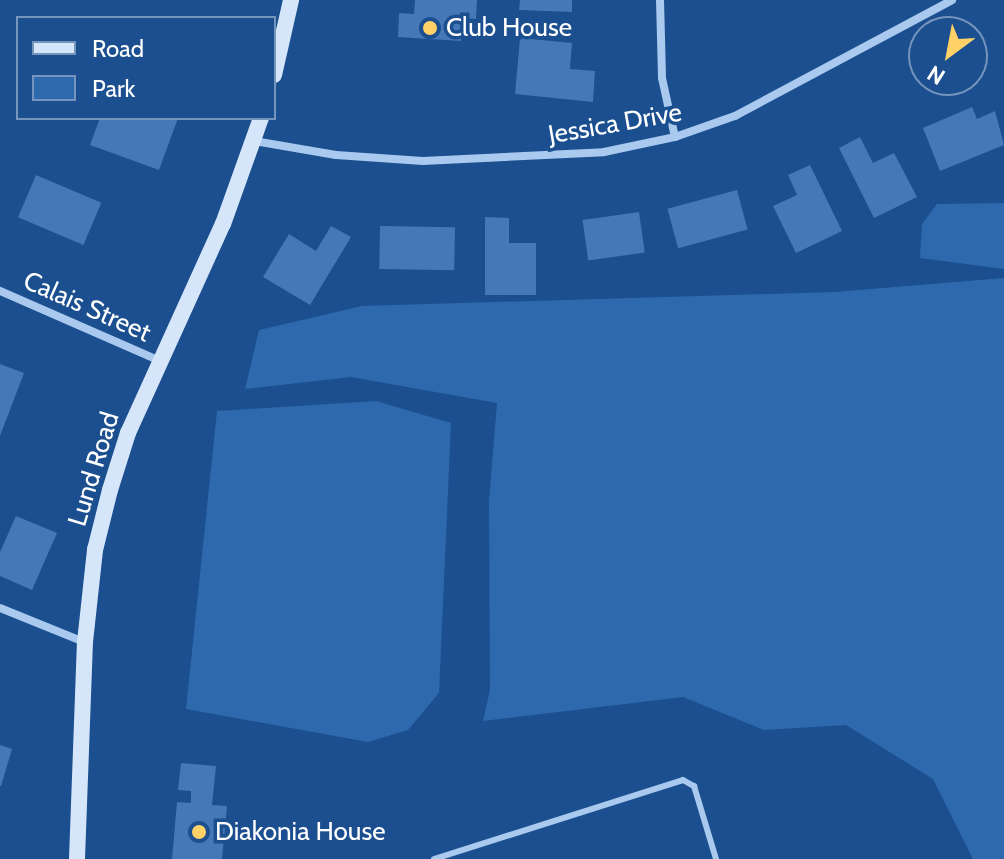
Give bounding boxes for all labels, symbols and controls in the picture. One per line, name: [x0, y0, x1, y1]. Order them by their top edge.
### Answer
place label: Club House: [446, 12, 572, 44]
legend: [16, 16, 276, 120]
north arrow: [908, 16, 988, 96]
marker: Club House: [421, 19, 439, 37]
text: Road: [92, 34, 144, 63]
text: N: [922, 60, 950, 91]
text: Park: [92, 74, 135, 103]
street label: Jessica Drive: [546, 97, 684, 151]
street label: Calais Street: [19, 265, 155, 349]
street label: Lund Road: [62, 408, 126, 530]
place label: Diakonia House: [215, 816, 385, 848]
marker: Diakonia House: [190, 823, 208, 841]

